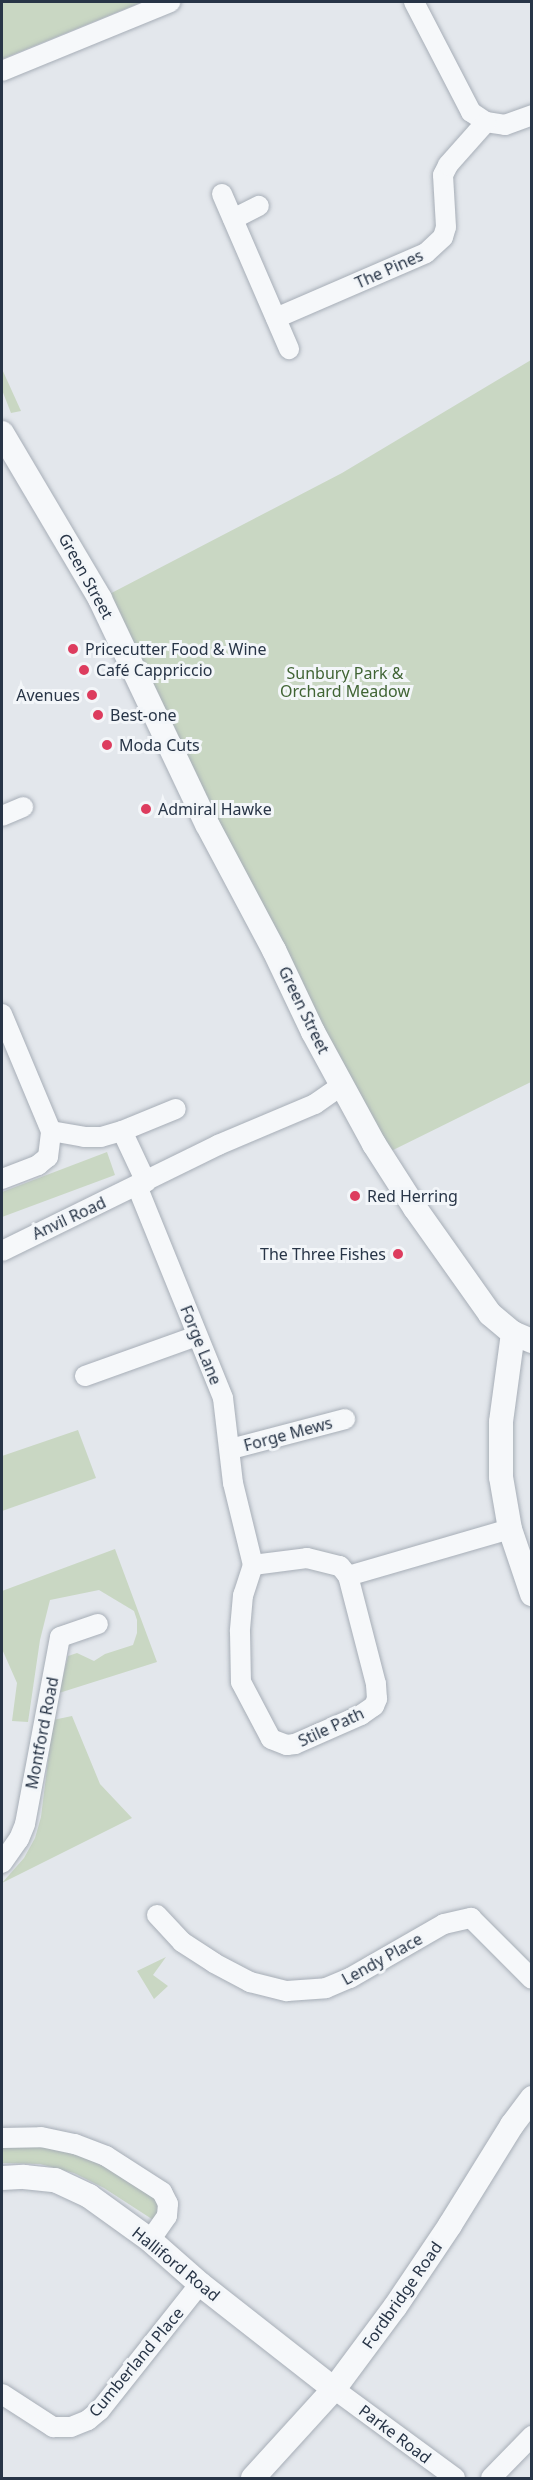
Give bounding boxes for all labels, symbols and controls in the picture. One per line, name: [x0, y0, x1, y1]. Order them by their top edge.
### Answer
street label: The Pines: [352, 246, 426, 292]
street label: Green Street: [55, 530, 117, 622]
place label: Pricecutter Food & Wine: [85, 639, 266, 659]
marker: Pricecutter Food & Wine: [66, 642, 80, 656]
place label: Café Cappriccio: [96, 660, 212, 680]
marker: Café Cappriccio: [77, 663, 91, 677]
park label: Sunbury Park & Orchard Meadow: [280, 663, 410, 701]
place label: Avenues: [16, 685, 80, 705]
marker: Avenues: [85, 688, 99, 702]
place label: Best-one: [110, 705, 177, 725]
marker: Best-one: [91, 708, 105, 722]
place label: Moda Cuts: [119, 735, 200, 755]
marker: Moda Cuts: [100, 738, 114, 752]
place label: Admiral Hawke: [158, 799, 272, 819]
marker: Admiral Hawke: [139, 802, 153, 816]
street label: Green Street: [275, 963, 333, 1057]
place label: Red Herring: [367, 1186, 458, 1206]
marker: Red Herring: [348, 1189, 362, 1203]
street label: Anvil Road: [29, 1193, 109, 1243]
place label: The Three Fishes: [260, 1244, 386, 1264]
marker: The Three Fishes: [391, 1247, 405, 1261]
street label: Forge Lane: [176, 1303, 226, 1387]
street label: Forge Mews: [242, 1413, 334, 1455]
street label: Montford Road: [22, 1675, 62, 1791]
street label: Stile Path: [295, 1703, 367, 1751]
street label: Lendy Place: [338, 1929, 426, 1989]
street label: Halliford Road: [128, 2223, 224, 2305]
street label: Fordbridge Road: [358, 2238, 446, 2352]
street label: Cumberland Place: [85, 2303, 187, 2421]
street label: Parke Road: [355, 2401, 435, 2467]

